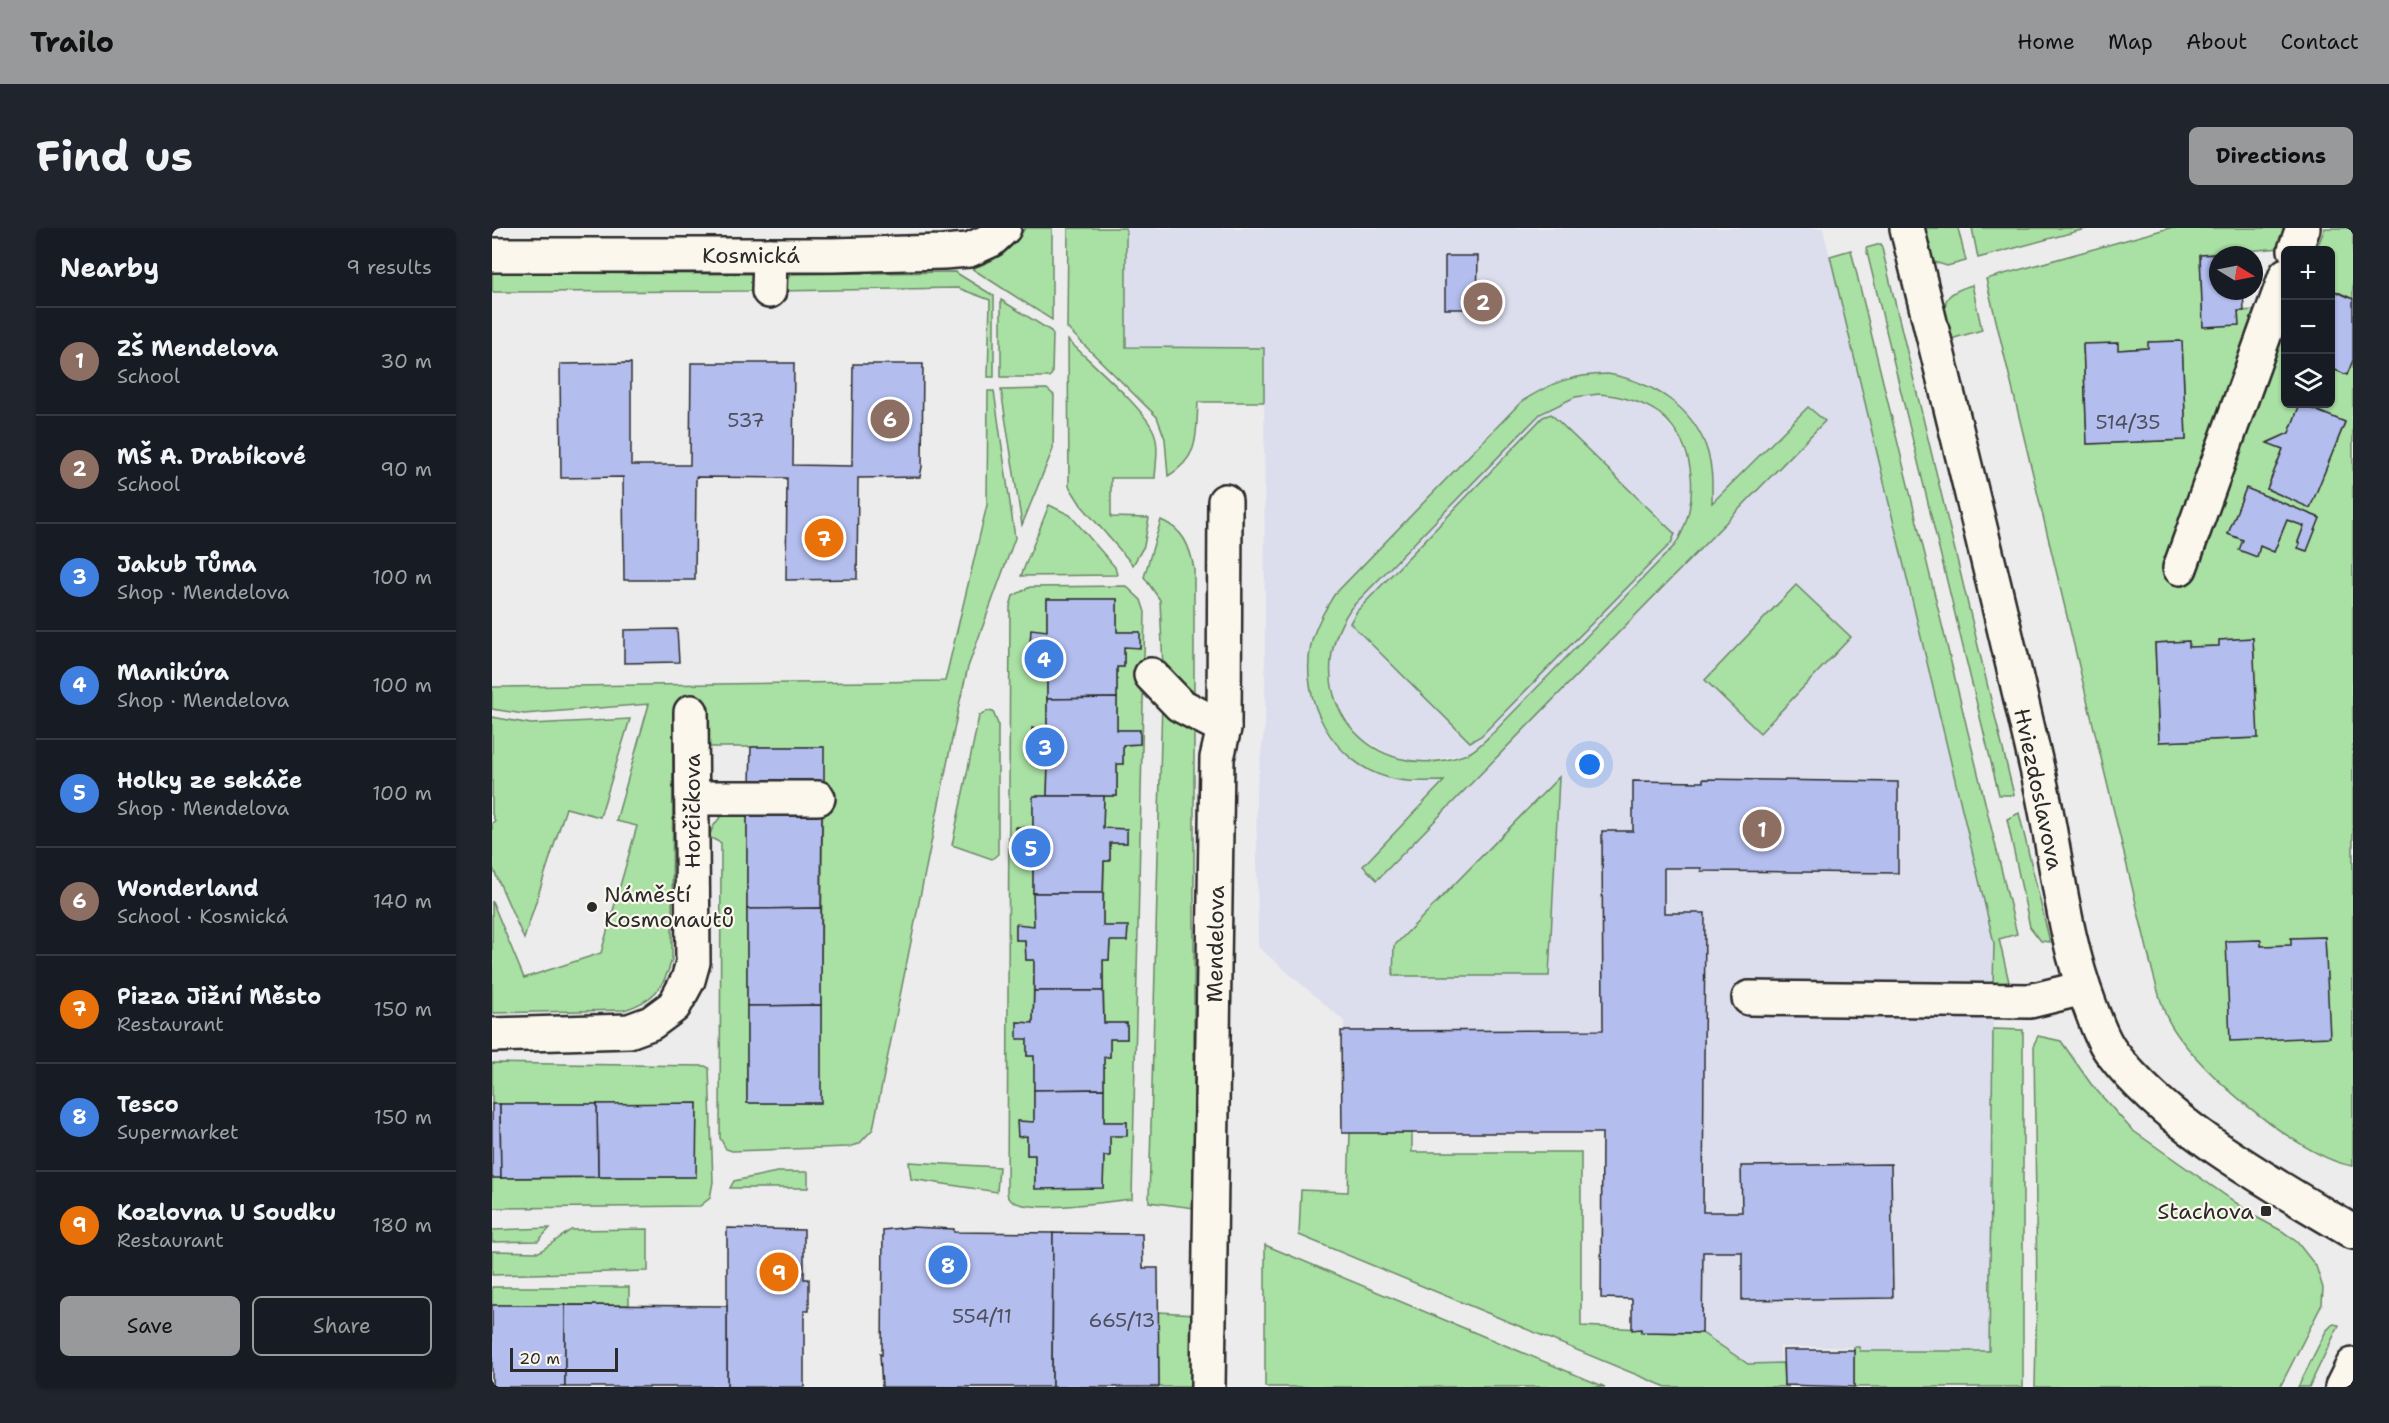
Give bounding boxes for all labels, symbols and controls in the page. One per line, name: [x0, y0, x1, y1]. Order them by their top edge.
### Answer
text: Trailo: [30, 23, 114, 61]
text: Home: [2017, 28, 2075, 56]
text: Map: [2108, 28, 2153, 56]
text: About: [2186, 28, 2247, 56]
text: Contact: [2280, 28, 2359, 56]
button: Directions: [2189, 127, 2353, 185]
text: Find us: [36, 128, 193, 184]
street label: Kosmická: [702, 241, 800, 270]
north arrow: [2209, 246, 2263, 300]
map controls: [2281, 246, 2335, 408]
button: +: [2281, 246, 2335, 300]
text: Nearby: [60, 250, 159, 285]
text: 9 results: [346, 254, 432, 280]
pin: 2: [1464, 280, 1502, 325]
button: −: [2281, 300, 2335, 354]
text: ZŠ Mendelova: [117, 334, 278, 363]
text: 1: [75, 348, 84, 374]
text: 30 m: [380, 348, 432, 374]
button: layers: [2281, 354, 2335, 408]
text: School: [117, 363, 180, 389]
pin: 6: [870, 396, 910, 441]
house number: 537: [727, 407, 765, 433]
house number: 514/35: [2095, 409, 2161, 435]
text: MŠ A. Drabíkové: [117, 442, 306, 471]
text: 2: [73, 456, 87, 482]
text: 90 m: [380, 456, 432, 482]
text: School: [117, 471, 180, 497]
pin: 7: [804, 516, 844, 560]
text: Jakub Tůma: [117, 550, 257, 579]
text: 3: [73, 564, 87, 590]
text: 100 m: [372, 564, 432, 590]
text: Shop · Mendelova: [117, 579, 289, 605]
pin: 4: [1024, 636, 1064, 682]
text: Manikúra: [117, 658, 229, 687]
text: 4: [73, 672, 87, 698]
text: 100 m: [372, 672, 432, 698]
text: Shop · Mendelova: [117, 687, 289, 713]
street label: Hviezdoslavova: [2007, 706, 2070, 873]
pin: 3: [1026, 724, 1064, 770]
your location: [1575, 750, 1604, 779]
street label: Horčičkova: [678, 753, 707, 869]
text: Holky ze sekáče: [117, 766, 302, 795]
text: 5: [73, 780, 86, 806]
text: 100 m: [372, 780, 432, 806]
text: Shop · Mendelova: [117, 795, 289, 821]
pin: 1: [1742, 806, 1782, 852]
pin: 5: [1012, 826, 1050, 870]
text: Wonderland: [117, 874, 259, 903]
place label: Náměstí Kosmonautů: [604, 880, 734, 934]
street label: Mendelova: [1200, 885, 1231, 1003]
text: 6: [73, 888, 87, 914]
text: 140 m: [373, 888, 432, 914]
marker: Náměstí Kosmonautů: [585, 900, 599, 914]
text: School · Kosmická: [117, 903, 288, 929]
text: Pizza Jižní Město: [117, 982, 321, 1011]
text: 7: [73, 996, 87, 1022]
text: 150 m: [374, 996, 432, 1022]
text: Restaurant: [117, 1011, 224, 1037]
text: Tesco: [117, 1090, 179, 1119]
text: 8: [73, 1104, 87, 1130]
text: 150 m: [374, 1104, 432, 1130]
text: Supermarket: [117, 1119, 239, 1145]
place label: Stachova: [2157, 1197, 2254, 1226]
text: Kozlovna U Soudku: [117, 1198, 336, 1227]
marker: Stachova: [2259, 1204, 2273, 1218]
text: 9: [73, 1212, 87, 1238]
text: 180 m: [372, 1212, 432, 1238]
text: Restaurant: [117, 1227, 224, 1253]
pin: 8: [928, 1242, 968, 1288]
pin: 9: [760, 1250, 798, 1294]
button: Save: [60, 1296, 240, 1356]
button: Share: [252, 1296, 432, 1356]
house number: 554/11: [952, 1303, 1012, 1329]
house number: 665/13: [1088, 1307, 1156, 1333]
scale bar: [510, 1345, 618, 1372]
text: 20 m: [519, 1348, 560, 1369]

